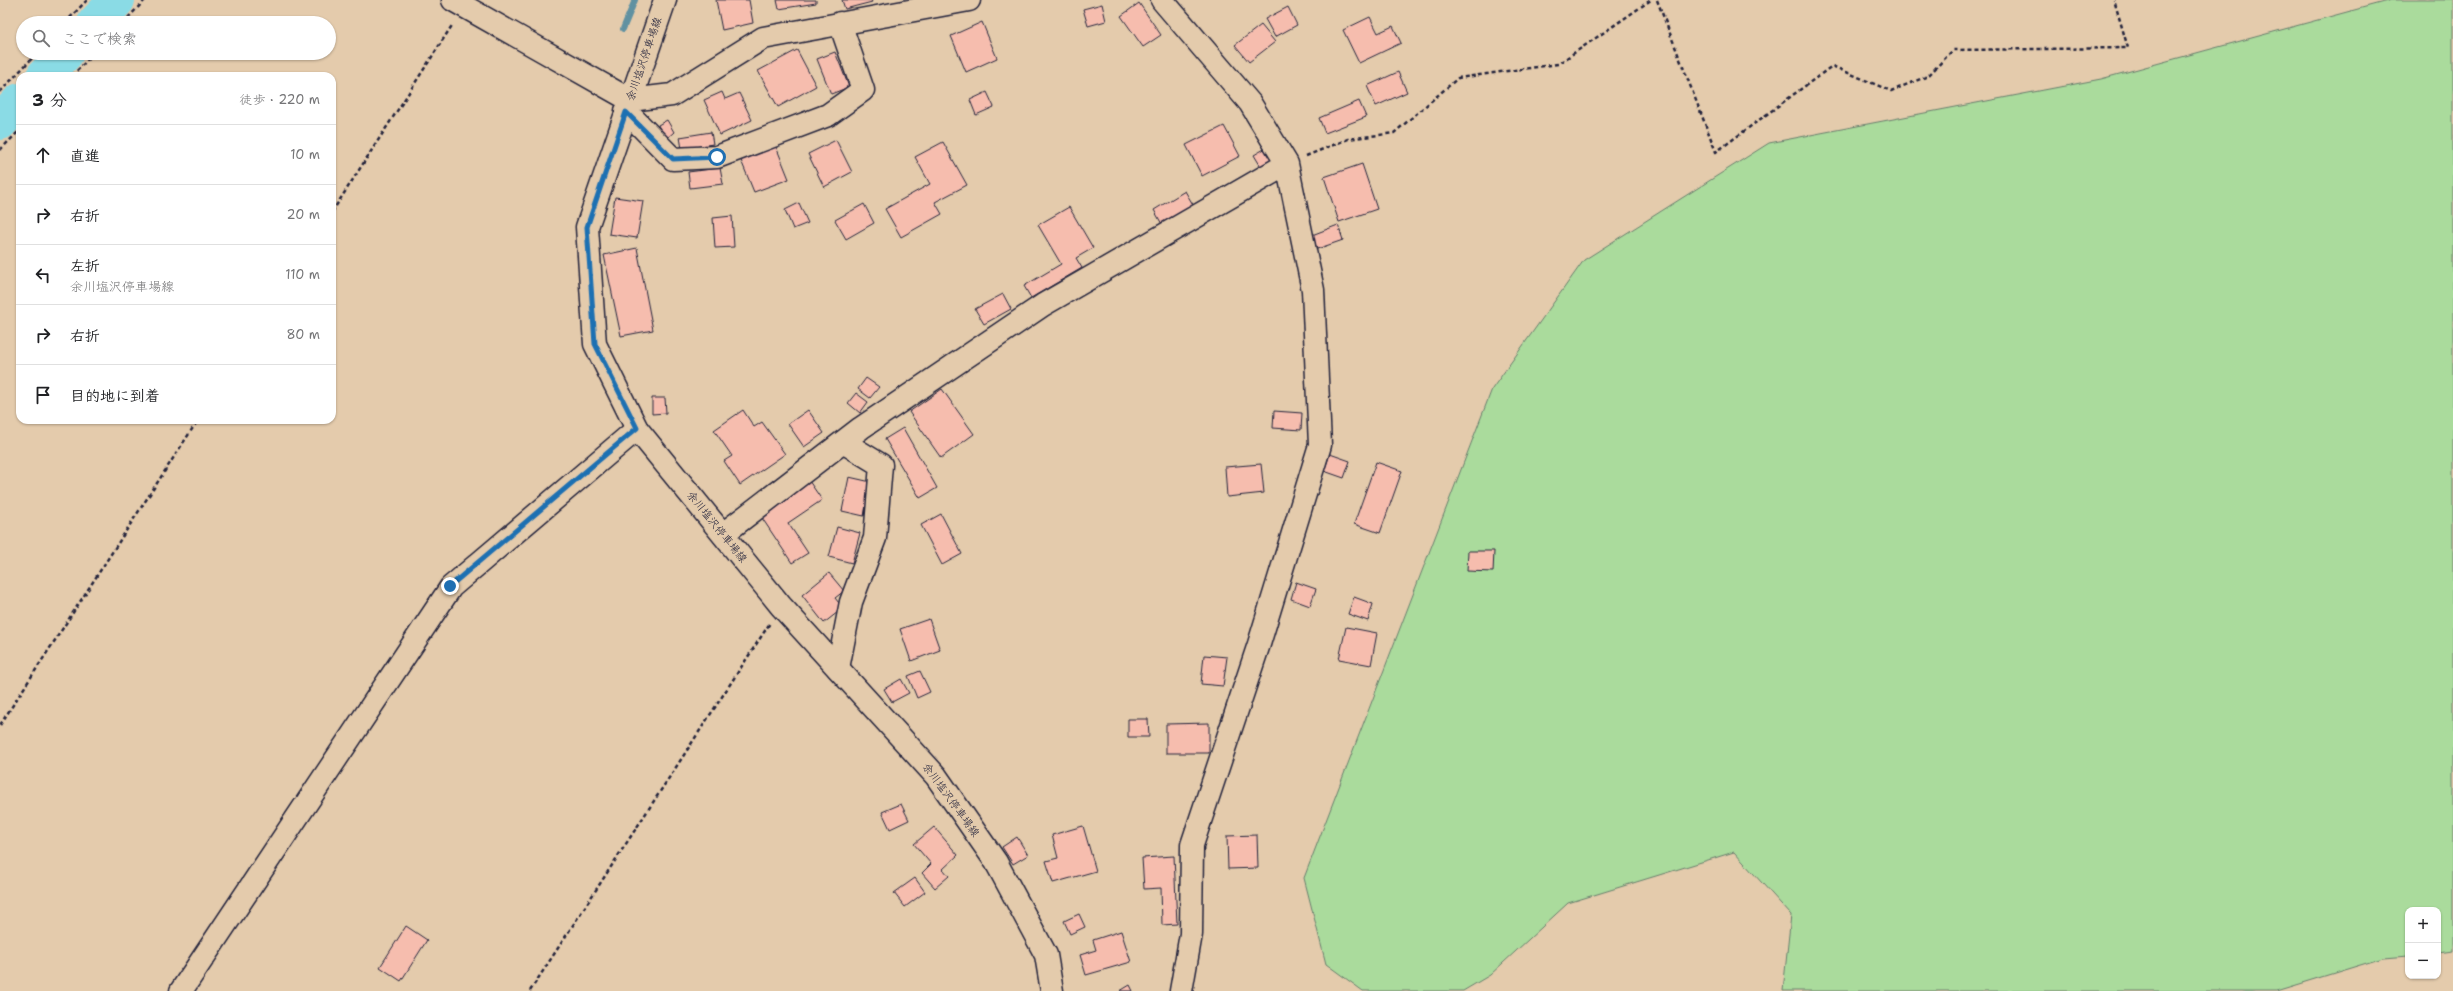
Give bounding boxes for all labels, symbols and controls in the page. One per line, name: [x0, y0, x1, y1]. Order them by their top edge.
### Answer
street label: 余川塩沢停車場線: [623, 15, 665, 103]
search box: [16, 16, 336, 60]
icon: search: [30, 27, 52, 49]
text: ここで検索: [62, 29, 137, 49]
text: 3 分: [32, 89, 67, 111]
text: 徒歩 · 220 m: [240, 91, 320, 108]
icon: ahead: [32, 144, 54, 166]
text: 直進: [70, 146, 100, 166]
text: 10 m: [290, 146, 320, 163]
route start: [708, 148, 726, 166]
icon: right: [32, 204, 54, 226]
text: 右折: [70, 206, 100, 226]
text: 20 m: [287, 206, 320, 223]
text: 左折: [70, 256, 100, 276]
icon: left: [32, 264, 54, 286]
text: 110 m: [285, 266, 320, 283]
text: 余川塩沢停車場線: [70, 278, 174, 295]
icon: right: [32, 324, 54, 346]
text: 右折: [70, 326, 100, 346]
text: 80 m: [286, 326, 320, 343]
icon: arrive: [32, 384, 54, 406]
text: 目的地に到着: [70, 386, 160, 406]
street label: 余川塩沢停車場線: [683, 488, 751, 566]
route end: [441, 577, 459, 595]
street label: 余川塩沢停車場線: [919, 760, 983, 840]
map controls: [2405, 907, 2441, 979]
button: +: [2405, 907, 2441, 943]
button: −: [2405, 943, 2441, 979]

